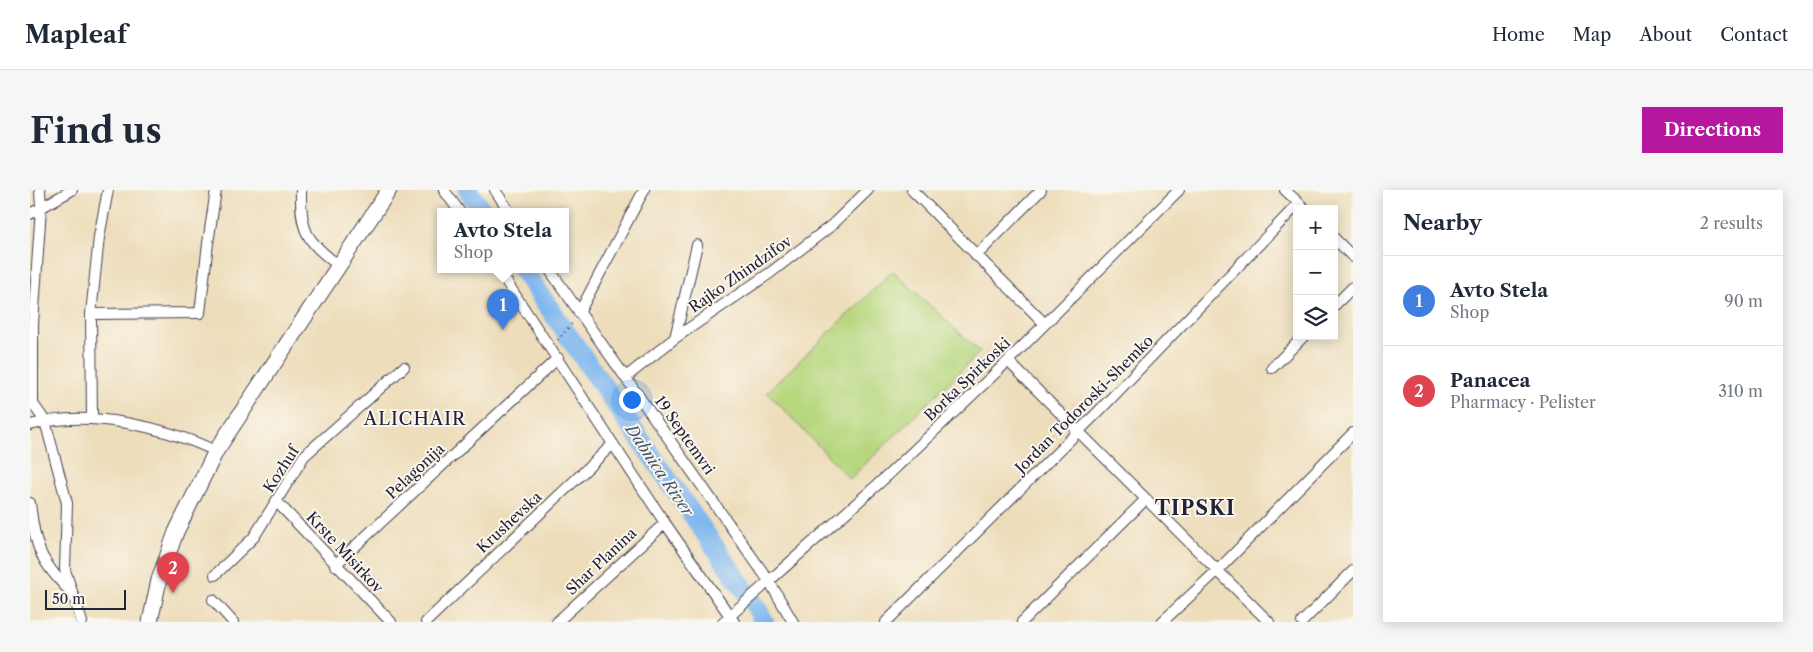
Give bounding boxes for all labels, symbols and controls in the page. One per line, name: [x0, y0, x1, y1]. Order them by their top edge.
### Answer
text: Mapleaf: [25, 20, 127, 49]
text: Home: [1492, 24, 1545, 46]
text: Map: [1573, 24, 1611, 46]
text: About: [1639, 24, 1692, 46]
text: Contact: [1720, 24, 1788, 46]
button: Directions: [1642, 107, 1783, 153]
text: Find us: [30, 109, 162, 152]
map controls: [1293, 205, 1338, 340]
button: +: [1293, 205, 1338, 250]
popup: [437, 208, 569, 273]
text: Nearby: [1403, 210, 1482, 235]
text: 2 results: [1700, 213, 1763, 233]
text: Avto Stela: [454, 219, 552, 242]
street label: Rajko Zhindzifov: [685, 231, 796, 317]
text: Shop: [454, 242, 493, 262]
button: −: [1293, 250, 1338, 295]
text: Avto Stela: [1450, 279, 1548, 302]
pin: 1: [487, 289, 519, 330]
text: 1: [1415, 291, 1423, 311]
text: 90 m: [1724, 291, 1763, 311]
button: layers: [1293, 295, 1338, 340]
text: Shop: [1450, 302, 1489, 322]
street label: Jordan Todoroski-Shemko: [1009, 331, 1157, 479]
street label: Borka Spirkoski: [920, 333, 1014, 425]
text: Panacea: [1450, 369, 1530, 392]
text: 2: [1414, 381, 1424, 401]
text: 310 m: [1718, 381, 1763, 401]
your location: [619, 387, 645, 413]
street label: 19 Septemvri: [651, 392, 719, 478]
text: Pharmacy · Pelister: [1450, 392, 1596, 412]
district label: ALICHAIR: [363, 408, 466, 430]
water label: Dabnica River: [621, 418, 699, 521]
street label: Pelagonija: [382, 439, 448, 503]
street label: Kozhuf: [259, 441, 304, 496]
street label: Krushevska: [473, 487, 545, 557]
district label: TIPSKI: [1155, 496, 1235, 520]
street label: Krste Misirkov: [303, 507, 388, 597]
street label: Shar Planina: [562, 523, 640, 599]
pin: 2: [157, 552, 189, 593]
scale bar: [45, 587, 126, 610]
text: 50 m: [52, 590, 85, 608]

